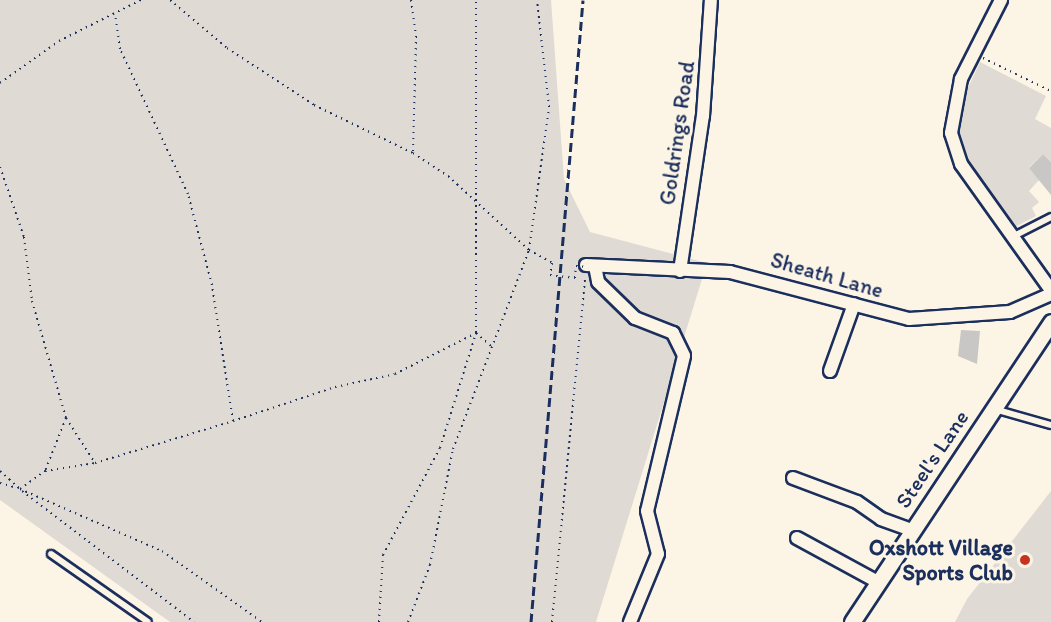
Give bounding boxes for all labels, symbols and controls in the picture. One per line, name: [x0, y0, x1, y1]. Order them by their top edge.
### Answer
street label: Goldrings Road: [654, 60, 700, 206]
street label: Sheath Lane: [768, 246, 886, 304]
street label: Steel's Lane: [890, 405, 974, 513]
place label: Oxshott Village Sports Club: [869, 534, 1013, 586]
marker: Oxshott Village Sports Club: [1018, 553, 1032, 567]

